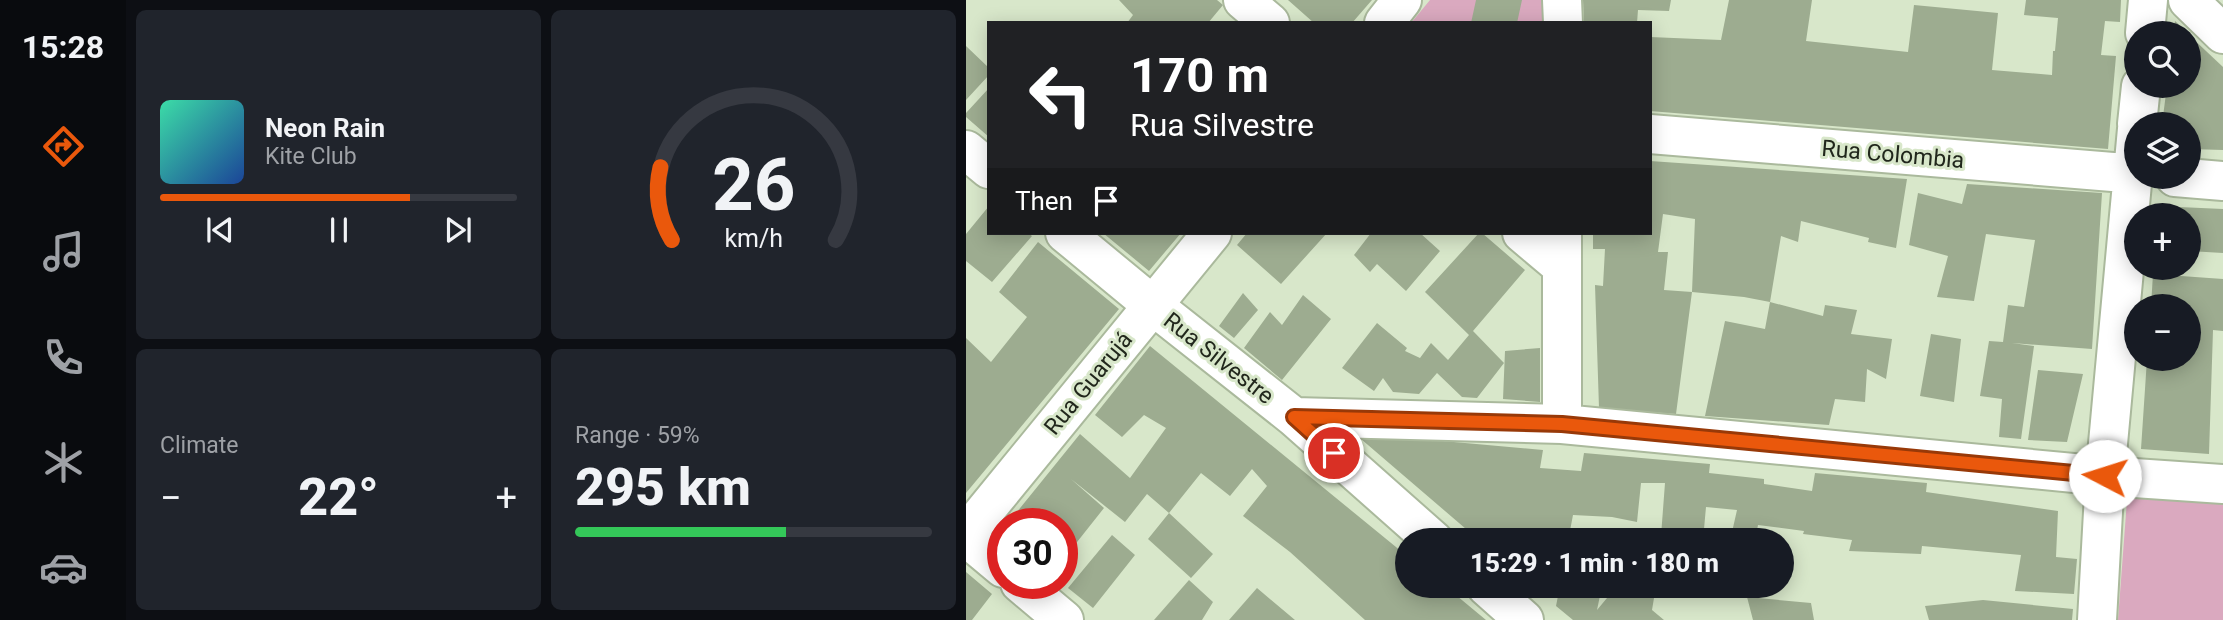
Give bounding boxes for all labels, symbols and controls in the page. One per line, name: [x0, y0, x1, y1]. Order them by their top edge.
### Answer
map controls: [2124, 21, 2201, 371]
button: search: [2124, 21, 2201, 98]
text: 15:28: [22, 28, 104, 66]
text: 170 m: [1130, 47, 1269, 104]
icon: left: [1015, 49, 1106, 140]
text: Rua Silvestre: [1130, 106, 1314, 144]
button: layers: [2124, 112, 2201, 189]
text: Neon Rain: [265, 113, 385, 143]
icon: directions: [39, 122, 88, 171]
street label: Rua Colombia: [1821, 135, 1965, 174]
text: Kite Club: [265, 143, 357, 170]
text: 26: [712, 143, 795, 229]
icon: arrive: [1087, 182, 1125, 220]
text: Then: [1015, 186, 1073, 216]
button: +: [2124, 203, 2201, 280]
icon: previous: [201, 211, 239, 249]
icon: pause: [320, 211, 358, 249]
icon: next: [439, 211, 477, 249]
text: km/h: [724, 224, 783, 253]
icon: music: [39, 227, 88, 276]
button: −: [2124, 294, 2201, 371]
street label: Rua Silvestre: [1158, 307, 1279, 410]
street label: Rua Guarujá: [1039, 326, 1138, 440]
icon: phone: [39, 333, 88, 382]
text: Range · 59%: [575, 422, 700, 449]
pin: [1304, 423, 1364, 483]
text: Climate: [160, 432, 239, 459]
icon: arrive: [1315, 434, 1353, 472]
icon: climate: [39, 438, 88, 487]
position arrow: [2068, 439, 2142, 513]
text: 295 km: [575, 457, 751, 518]
text: 22°: [298, 467, 379, 528]
text: −: [160, 476, 182, 520]
text: +: [495, 476, 517, 520]
speed limit sign: 30: [987, 508, 1078, 599]
icon: car: [39, 543, 88, 592]
text: 15:29 · 1 min · 180 m: [1470, 548, 1719, 578]

